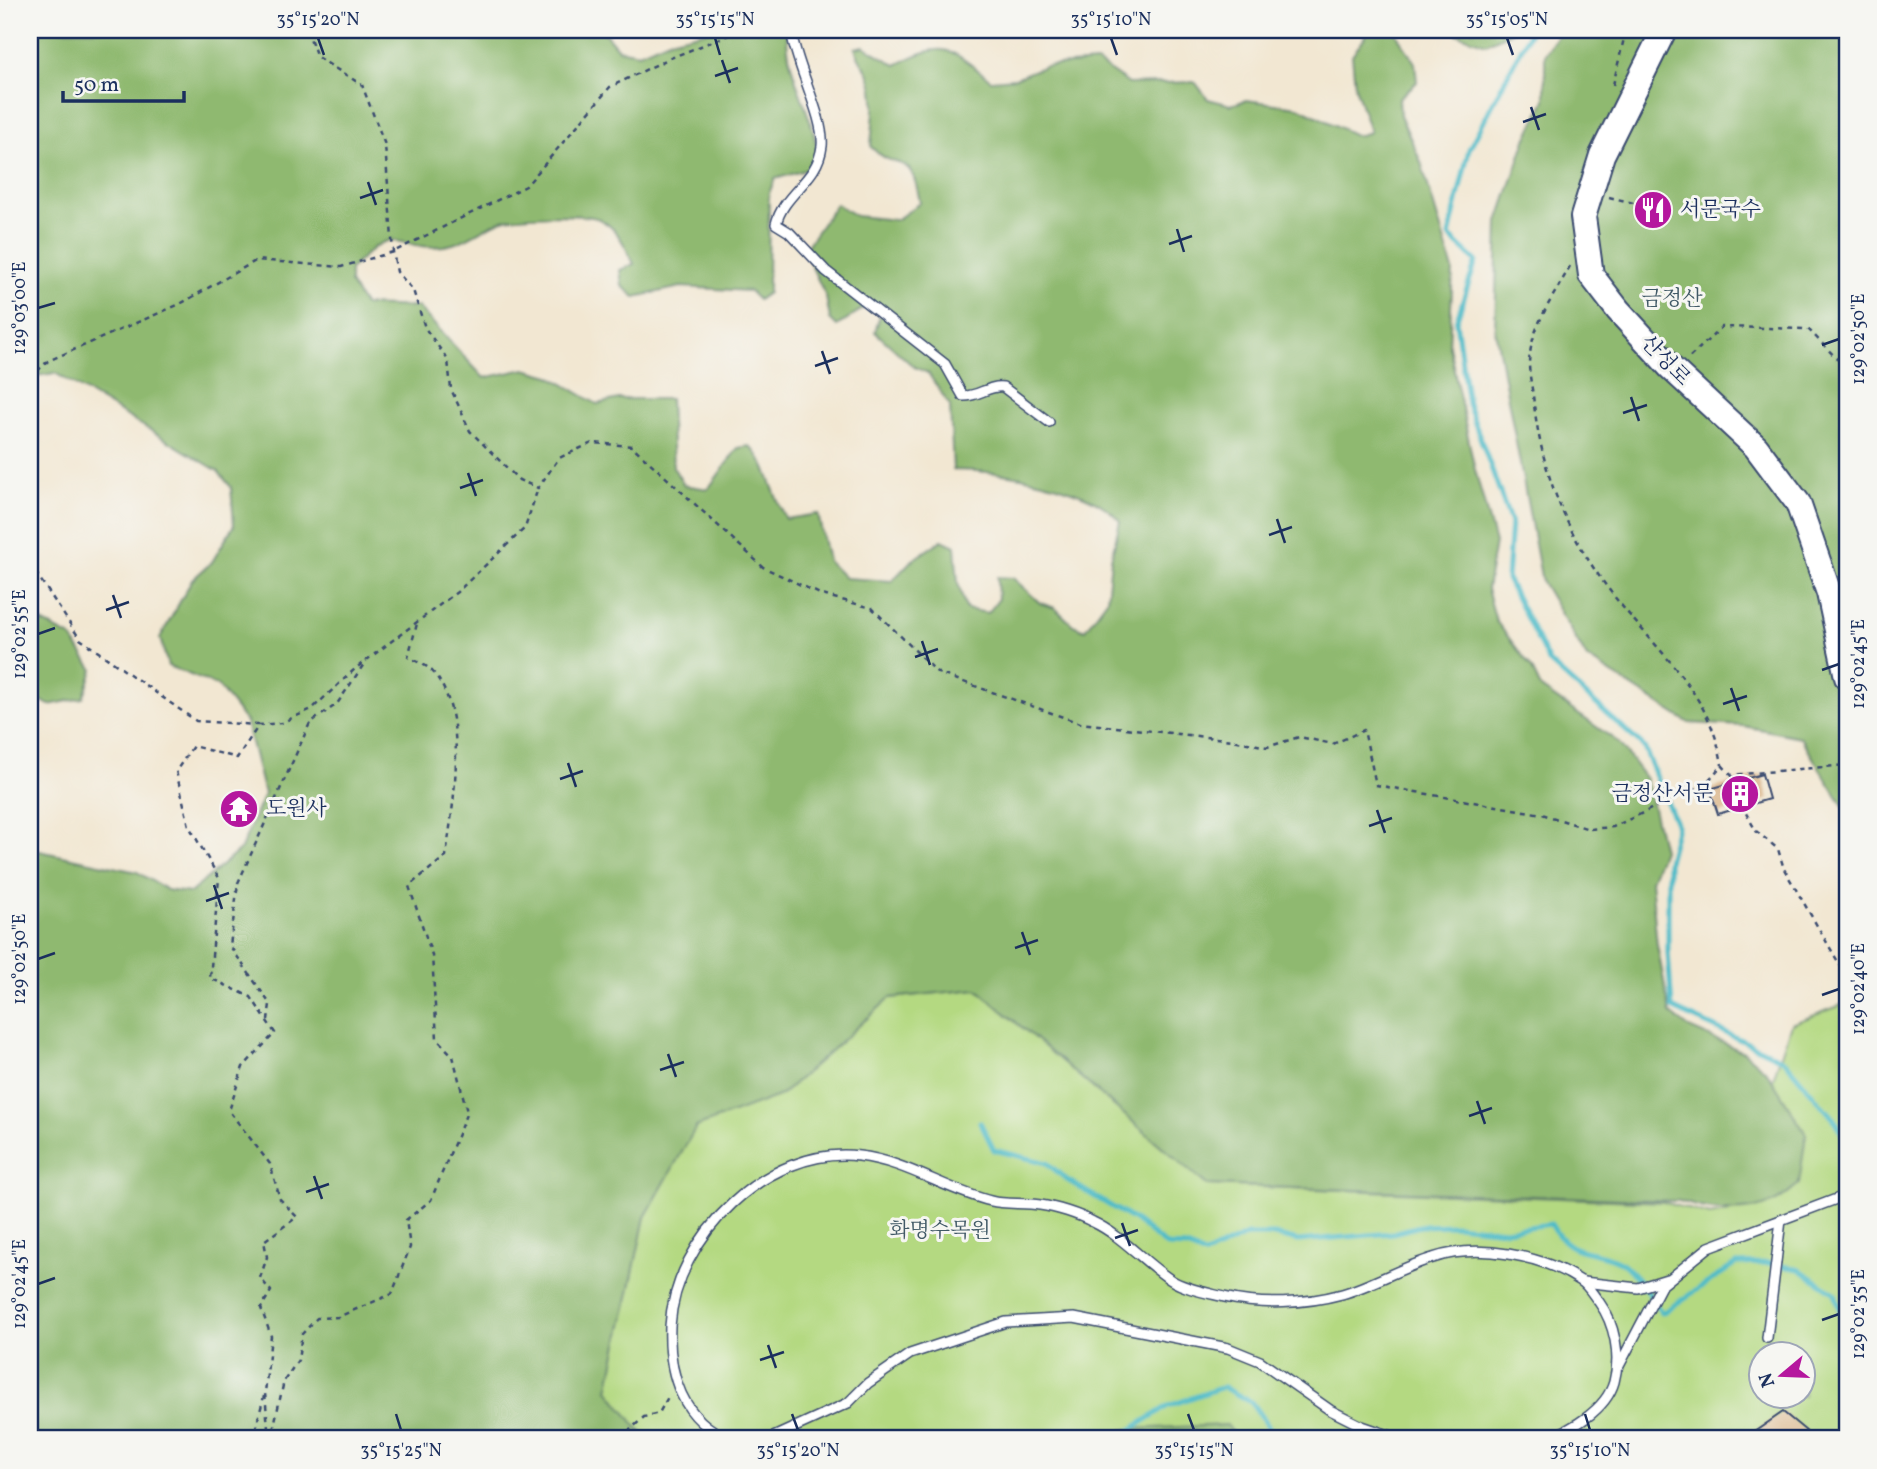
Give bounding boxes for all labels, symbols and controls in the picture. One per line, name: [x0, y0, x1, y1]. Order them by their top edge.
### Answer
text: 35°15'20"N: [276, 8, 360, 33]
text: 35°15'15"N: [675, 8, 755, 33]
text: 35°15'10"N: [1071, 8, 1151, 33]
text: 35°15'05"N: [1466, 8, 1548, 33]
scale bar: [63, 60, 184, 104]
text: 50 m: [74, 71, 119, 100]
restaurant icon: 서문국수: [1632, 189, 1674, 231]
place label: 서문국수: [1680, 196, 1761, 225]
text: 129°03'00"E: [8, 261, 33, 355]
park label: 금정산: [1642, 285, 1703, 314]
text: 129°02'50"E: [1847, 293, 1872, 385]
street label: 산성로: [1633, 329, 1697, 393]
text: 129°02'55"E: [8, 589, 33, 679]
text: 129°02'45"E: [1847, 619, 1872, 709]
building icon: 금정산서문: [1719, 773, 1761, 815]
place label: 금정산서문: [1612, 780, 1713, 809]
temple icon: 도원사: [218, 788, 260, 830]
place label: 도원사: [266, 795, 328, 824]
text: 129°02'50"E: [8, 913, 33, 1005]
text: 129°02'40"E: [1847, 943, 1872, 1035]
park label: 화명수목원: [889, 1217, 991, 1246]
text: 129°02'45"E: [8, 1239, 33, 1329]
text: 129°02'35"E: [1847, 1269, 1872, 1359]
north arrow: [1748, 1340, 1818, 1410]
text: N: [1753, 1369, 1782, 1391]
text: 35°15'25"N: [360, 1439, 442, 1464]
text: 35°15'20"N: [756, 1439, 840, 1464]
text: 35°15'15"N: [1154, 1439, 1234, 1464]
text: 35°15'10"N: [1550, 1439, 1630, 1464]

